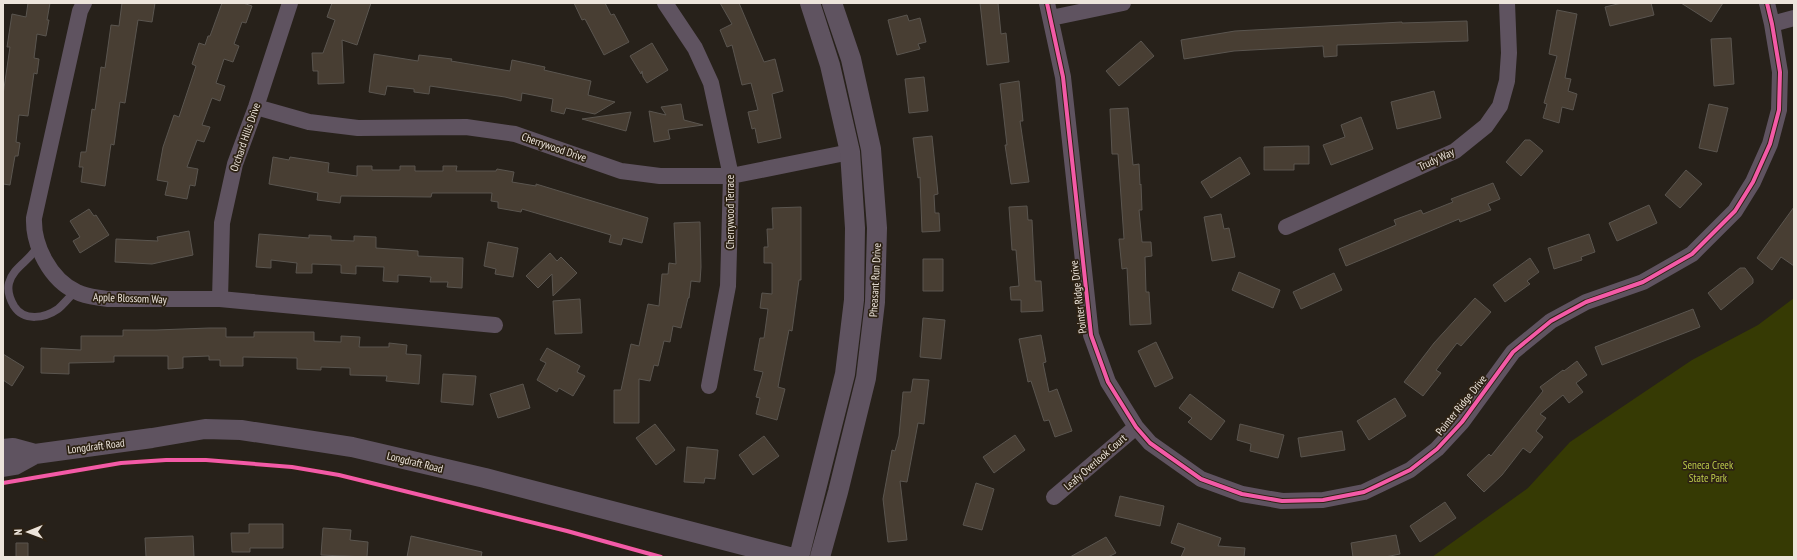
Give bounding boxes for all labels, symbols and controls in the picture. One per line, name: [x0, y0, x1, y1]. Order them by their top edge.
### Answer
street label: Orchard Hills Drive: [227, 100, 263, 173]
street label: Cherrywood Drive: [520, 129, 589, 165]
street label: Trudy Way: [1416, 144, 1457, 173]
street label: Cherrywood Terrace: [723, 174, 737, 249]
street label: Pheasant Run Drive: [866, 242, 884, 317]
street label: Pointer Ridge Drive: [1067, 259, 1089, 334]
street label: Apple Blossom Way: [93, 290, 168, 306]
street label: Pointer Ridge Drive: [1432, 372, 1490, 438]
street label: Leafy Overlook Court: [1061, 431, 1129, 493]
street label: Longdraft Road: [67, 436, 126, 456]
street label: Longdraft Road: [385, 448, 445, 476]
park label: Seneca Creek State Park: [1683, 458, 1734, 485]
north arrow: [8, 512, 48, 552]
text: N: [11, 529, 25, 535]

